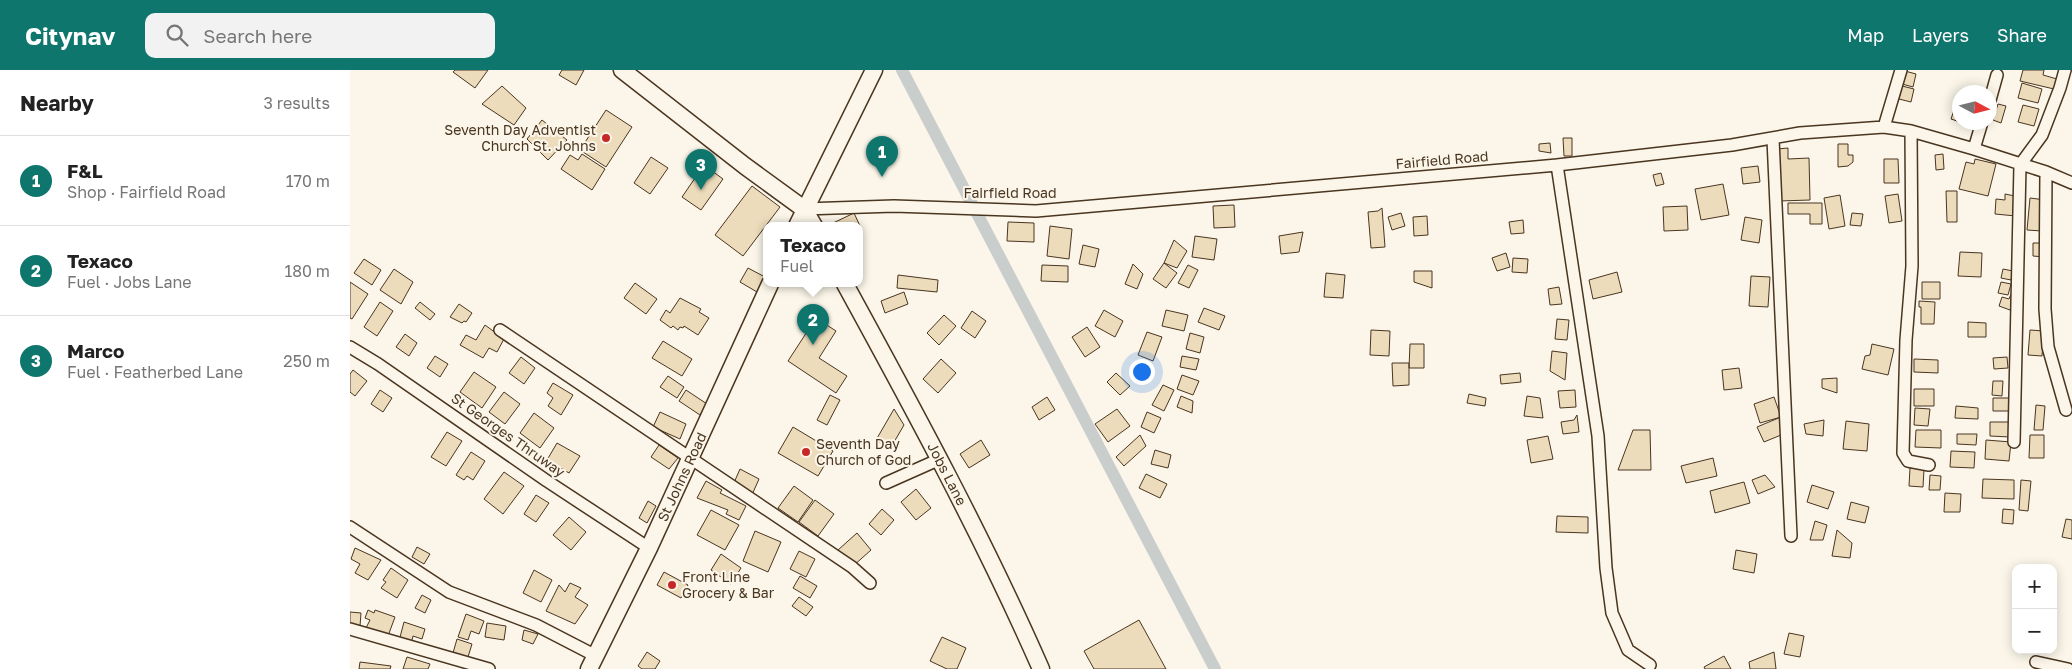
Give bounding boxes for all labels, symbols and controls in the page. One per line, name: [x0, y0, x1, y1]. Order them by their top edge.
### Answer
search box: [145, 13, 495, 58]
text: Citynav: [25, 21, 115, 50]
icon: search: [163, 21, 191, 49]
text: Search here: [203, 24, 312, 47]
text: Map: [1847, 24, 1884, 46]
text: Layers: [1912, 24, 1969, 46]
text: Share: [1997, 24, 2047, 46]
north arrow: [1952, 85, 1997, 130]
text: Nearby: [20, 90, 94, 116]
text: 3 results: [263, 93, 330, 113]
place label: Seventh Day Adventist Church St. Johns: [444, 121, 596, 154]
marker: Seventh Day Adventist Church St. Johns: [600, 132, 612, 144]
pin: 1: [866, 136, 898, 177]
street label: Fairfield Road: [1395, 147, 1489, 172]
pin: 3: [685, 149, 717, 190]
text: F&L: [67, 159, 103, 182]
text: 1: [32, 171, 40, 191]
text: 170 m: [286, 171, 330, 191]
text: Shop · Fairfield Road: [67, 182, 226, 202]
street label: Fairfield Road: [963, 184, 1057, 201]
popup: [763, 222, 863, 287]
text: Texaco: [780, 233, 846, 256]
text: Texaco: [67, 249, 133, 272]
text: Fuel: [780, 256, 814, 276]
text: 2: [31, 261, 41, 281]
text: 180 m: [284, 261, 330, 281]
text: Fuel · Jobs Lane: [67, 272, 192, 292]
pin: 2: [797, 304, 829, 345]
text: Marco: [67, 339, 124, 362]
text: 3: [31, 351, 41, 371]
text: 250 m: [283, 351, 330, 371]
your location: [1129, 359, 1155, 385]
text: Fuel · Featherbed Lane: [67, 362, 243, 382]
street label: St Georges Thruway: [448, 389, 569, 480]
street label: St Johns Road: [653, 430, 710, 524]
place label: Seventh Day Church of God: [816, 435, 911, 468]
street label: Jobs Lane: [924, 439, 971, 508]
marker: Seventh Day Church of God: [800, 446, 812, 458]
map controls: [2012, 564, 2057, 654]
button: +: [2012, 564, 2057, 609]
place label: Front Line Grocery & Bar: [682, 568, 775, 601]
marker: Front Line Grocery & Bar: [666, 579, 678, 591]
button: −: [2012, 609, 2057, 654]

